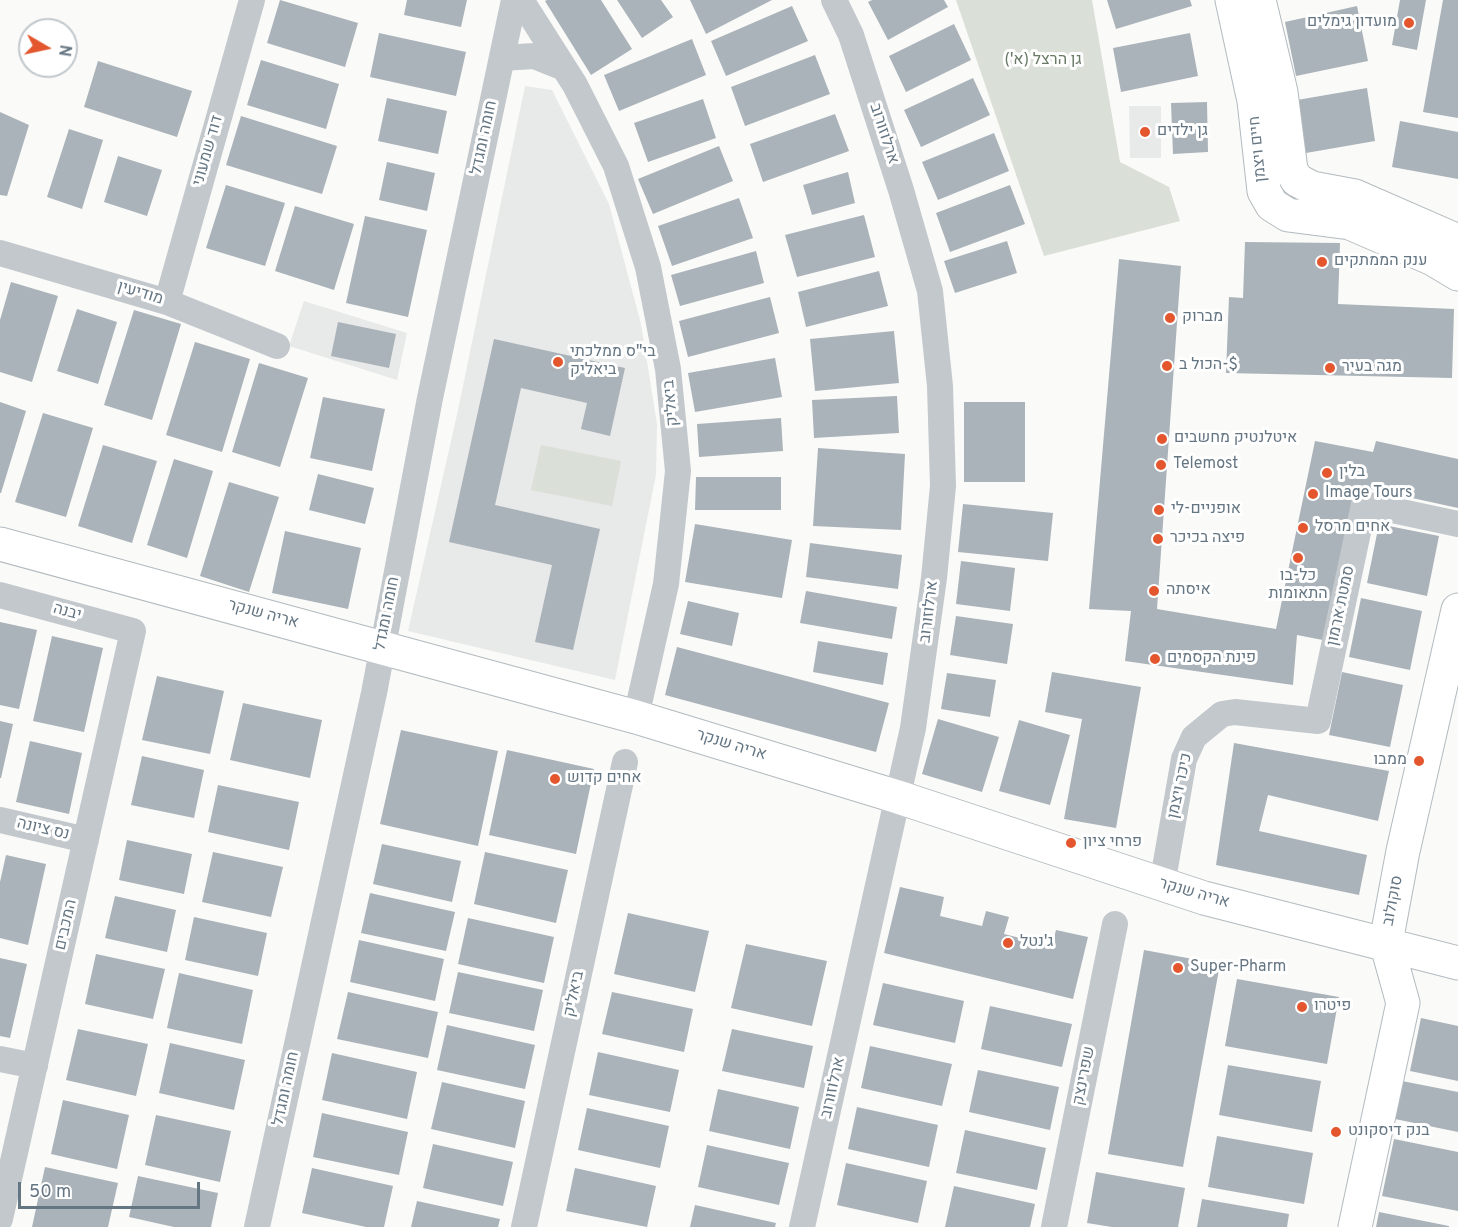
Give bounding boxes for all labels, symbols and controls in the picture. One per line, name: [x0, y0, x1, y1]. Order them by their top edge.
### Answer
place label: מועדון גימלים: [1307, 13, 1397, 33]
marker: מועדון גימלים: [1402, 16, 1416, 30]
north arrow: [18, 18, 78, 78]
text: N: [53, 43, 75, 58]
park label: גן הרצל (א'): [1004, 51, 1082, 71]
street label: חומה ומגדל: [468, 99, 502, 177]
street label: ארלוזורוב: [864, 101, 902, 167]
street label: דוד שמעוני: [190, 113, 228, 189]
street label: חיים ויצמן: [1246, 115, 1272, 183]
place label: גן ילדים: [1157, 122, 1208, 142]
marker: גן ילדים: [1138, 125, 1152, 139]
place label: ענק הממתקים: [1334, 252, 1427, 272]
marker: ענק הממתקים: [1315, 255, 1329, 269]
street label: מודיעין: [115, 278, 165, 310]
place label: מברוק: [1182, 308, 1223, 328]
marker: מברוק: [1163, 311, 1177, 325]
place label: בי"ס ממלכתי ביאליק: [570, 343, 656, 381]
marker: בי"ס ממלכתי ביאליק: [551, 355, 565, 369]
place label: הכול ב-$: [1179, 356, 1238, 376]
place label: מגה בעיר: [1342, 358, 1402, 378]
marker: הכול ב-$: [1160, 359, 1174, 373]
marker: מגה בעיר: [1323, 361, 1337, 375]
street label: ביאליק: [660, 379, 684, 427]
place label: איטלנטיק מחשבים: [1174, 429, 1297, 449]
marker: איטלנטיק מחשבים: [1155, 432, 1169, 446]
place label: Telemost: [1173, 455, 1238, 475]
marker: Telemost: [1154, 458, 1168, 472]
place label: בלין: [1339, 463, 1365, 483]
marker: בלין: [1320, 466, 1334, 480]
place label: Image Tours: [1325, 484, 1413, 504]
marker: Image Tours: [1306, 487, 1320, 501]
place label: אופניים-לי: [1171, 500, 1241, 520]
marker: אופניים-לי: [1152, 503, 1166, 517]
place label: אחים מרסל: [1315, 518, 1390, 538]
marker: אחים מרסל: [1296, 521, 1310, 535]
place label: פיצה בכיכר: [1170, 529, 1245, 549]
marker: פיצה בכיכר: [1151, 532, 1165, 546]
marker: כל-בו התאומות: [1291, 551, 1305, 565]
street label: סמטת ארמון: [1324, 564, 1360, 648]
place label: כל-בו התאומות: [1268, 567, 1328, 605]
street label: חומה ומגדל: [371, 575, 405, 653]
street label: ארלוזורוב: [917, 580, 943, 644]
place label: איסתה: [1166, 581, 1211, 601]
marker: איסתה: [1147, 584, 1161, 598]
street label: אריה שנקר: [226, 596, 300, 634]
street label: יבנה: [51, 600, 83, 626]
place label: פינת הקסמים: [1167, 649, 1256, 669]
marker: פינת הקסמים: [1148, 652, 1162, 666]
street label: אריה שנקר: [694, 726, 768, 766]
street label: כיכר ויצמן: [1165, 751, 1197, 821]
place label: ממבו: [1374, 751, 1407, 771]
marker: ממבו: [1412, 754, 1426, 768]
place label: אחים קדוש: [567, 769, 641, 789]
marker: אחים קדוש: [548, 772, 562, 786]
street label: נס ציונה: [15, 815, 71, 845]
place label: פרחי ציון: [1083, 833, 1142, 853]
marker: פרחי ציון: [1064, 836, 1078, 850]
street label: סוקולוב: [1380, 874, 1408, 928]
street label: אריה שנקר: [1157, 875, 1231, 913]
street label: המכבים: [52, 898, 82, 952]
place label: ג'נטל: [1020, 933, 1053, 953]
marker: ג'נטל: [1001, 936, 1015, 950]
place label: Super-Pharm: [1190, 958, 1286, 978]
marker: Super-Pharm: [1171, 961, 1185, 975]
street label: ביאליק: [561, 969, 589, 1019]
place label: פיטרו: [1314, 997, 1351, 1017]
marker: פיטרו: [1295, 1000, 1309, 1014]
street label: שפרינצק: [1070, 1045, 1100, 1107]
street label: חומה ומגדל: [270, 1050, 304, 1128]
street label: ארלוזורוב: [818, 1055, 850, 1121]
place label: בנק דיסקונט: [1348, 1122, 1430, 1142]
marker: בנק דיסקונט: [1329, 1125, 1343, 1139]
scale bar: [21, 1170, 202, 1208]
text: 50 m: [29, 1181, 71, 1204]

